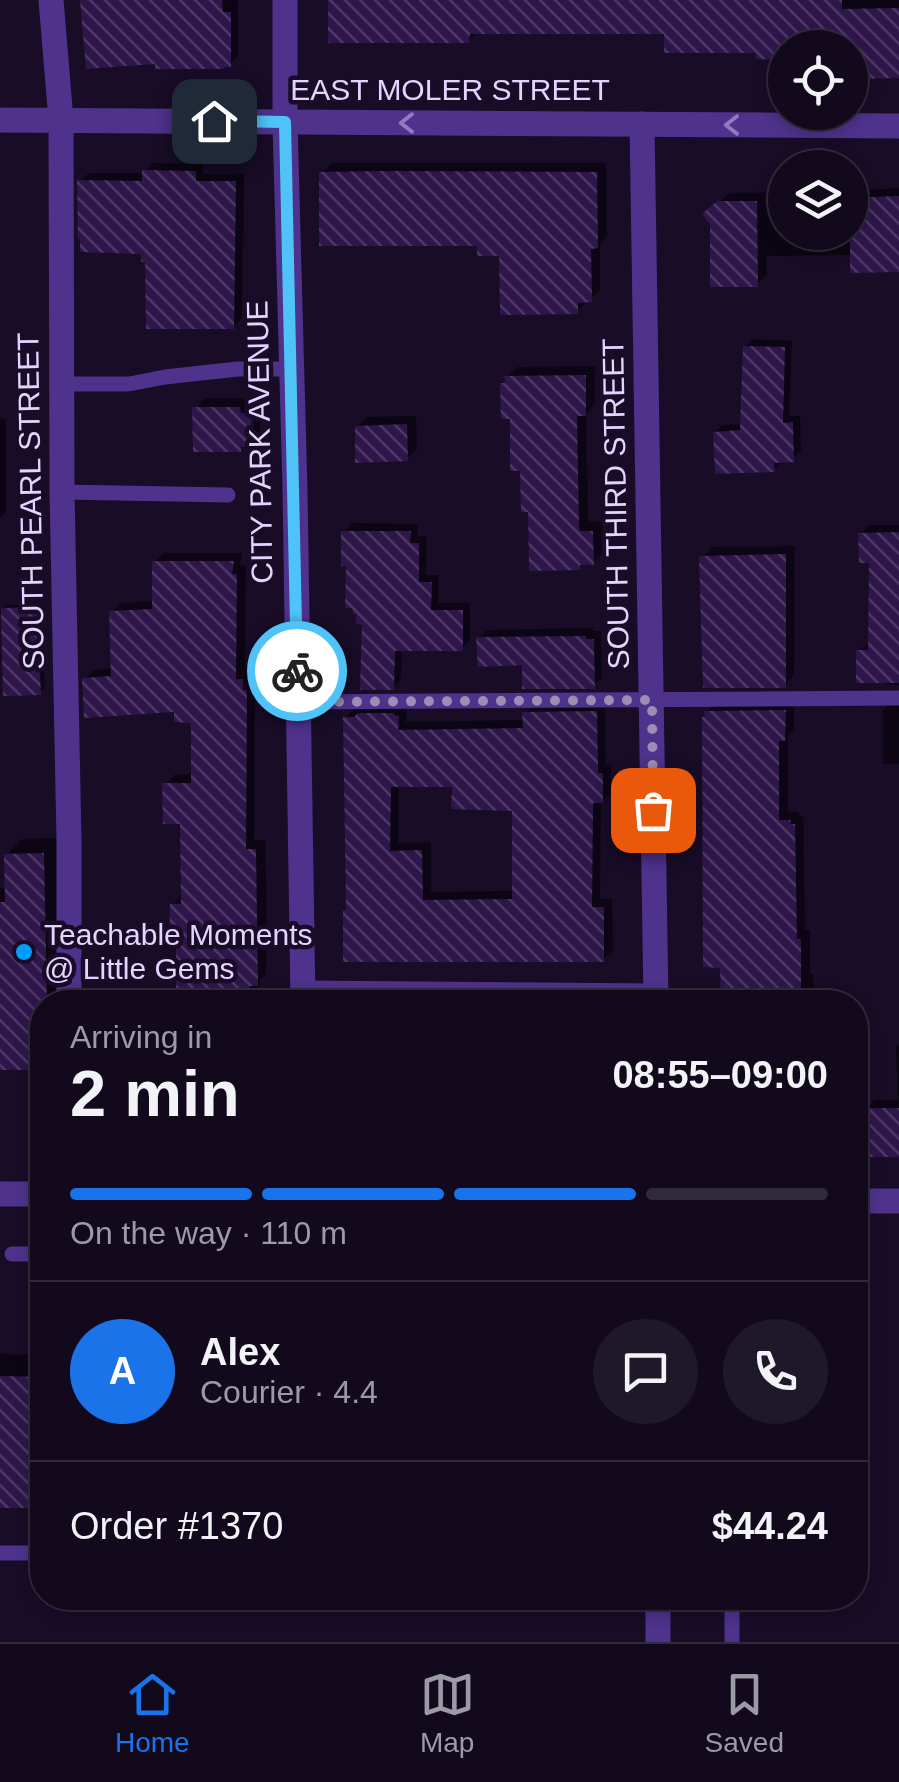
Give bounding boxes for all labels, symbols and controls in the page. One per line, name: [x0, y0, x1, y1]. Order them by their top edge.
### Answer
map controls: [768, 30, 868, 250]
button: locate: [768, 30, 868, 130]
street label: EAST MOLER STREET: [290, 73, 610, 106]
pin: [172, 79, 257, 164]
icon: home: [187, 94, 242, 149]
one-way arrow: [398, 112, 414, 133]
one-way arrow: [723, 114, 738, 136]
button: layers: [768, 150, 868, 250]
street label: CITY PARK AVENUE: [241, 300, 278, 584]
street label: SOUTH PEARL STREET: [11, 332, 50, 670]
street label: SOUTH THIRD STREET: [596, 338, 635, 670]
courier: [247, 621, 347, 721]
icon: bike: [270, 644, 325, 699]
pin: [611, 768, 696, 853]
icon: bag: [626, 783, 681, 838]
place label: Teachable Moments @ Little Gems: [44, 918, 312, 985]
marker: Teachable Moments @ Little Gems: [13, 941, 35, 963]
text: Arriving in: [70, 1019, 212, 1055]
text: 08:55–09:00: [612, 1054, 828, 1096]
text: 2 min: [70, 1057, 240, 1130]
text: On the way · 110 m: [70, 1215, 347, 1251]
button: chat: [593, 1319, 698, 1424]
button: phone: [723, 1319, 828, 1424]
text: Alex: [200, 1331, 280, 1373]
text: A: [109, 1350, 136, 1392]
text: Courier · 4.4: [200, 1374, 378, 1410]
text: Order #1370: [70, 1505, 283, 1547]
text: $44.24: [712, 1505, 828, 1547]
tab: Home: [115, 1667, 190, 1759]
tab: Map: [420, 1667, 475, 1759]
tab: Saved: [705, 1667, 784, 1759]

